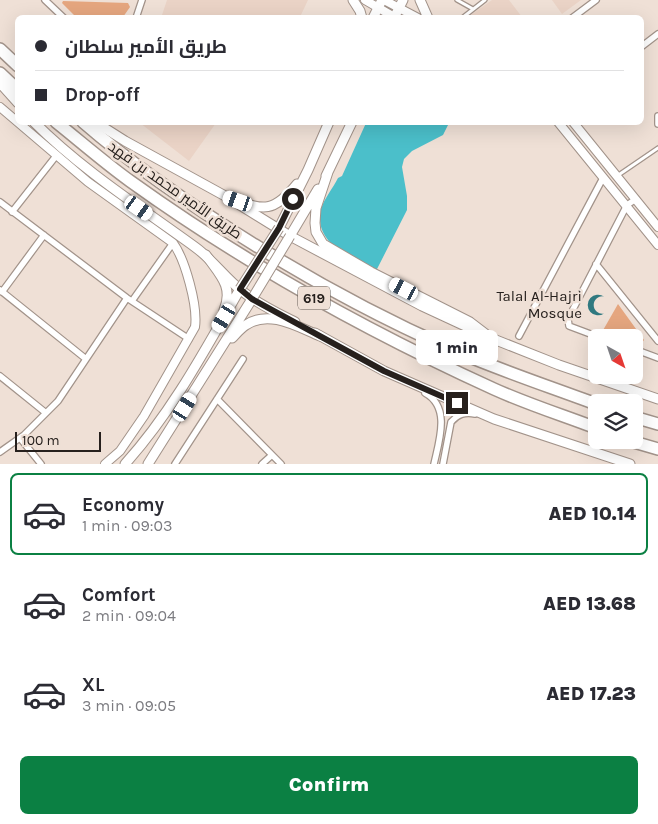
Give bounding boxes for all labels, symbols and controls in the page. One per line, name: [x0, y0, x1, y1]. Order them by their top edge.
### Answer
text: طريق الأمير سلطان: [65, 36, 227, 58]
text: Drop-off: [65, 84, 140, 106]
street label: طريق الأمير محمد بن فهد: [104, 137, 245, 244]
route start: [282, 188, 304, 210]
car: [221, 189, 254, 213]
car: [122, 193, 155, 223]
car: [387, 276, 420, 302]
road number: 619: [298, 286, 330, 310]
place label: Talal Al-Hajri Mosque: [496, 287, 582, 322]
mosque icon: Talal Al-Hajri Mosque: [585, 292, 611, 318]
car: [209, 301, 238, 335]
north arrow: [588, 329, 642, 384]
map controls: [588, 329, 643, 449]
callout: 1 min: [416, 330, 498, 366]
text: 1 min: [436, 338, 478, 357]
car: [170, 390, 199, 424]
route end: [446, 392, 468, 414]
button: layers: [588, 394, 643, 449]
scale bar: [15, 429, 101, 452]
text: 100 m: [22, 432, 60, 449]
icon: car: [22, 492, 67, 537]
text: Economy: [82, 494, 164, 516]
text: AED 10.14: [549, 503, 636, 525]
text: 1 min · 09:03: [82, 516, 172, 535]
icon: car: [22, 582, 67, 627]
text: Comfort: [82, 584, 156, 606]
text: AED 13.68: [543, 593, 636, 615]
text: 2 min · 09:04: [82, 606, 176, 625]
icon: car: [22, 672, 67, 717]
text: XL: [82, 674, 104, 696]
text: AED 17.23: [546, 683, 636, 705]
text: 3 min · 09:05: [82, 696, 176, 715]
button: Confirm: [20, 756, 638, 814]

